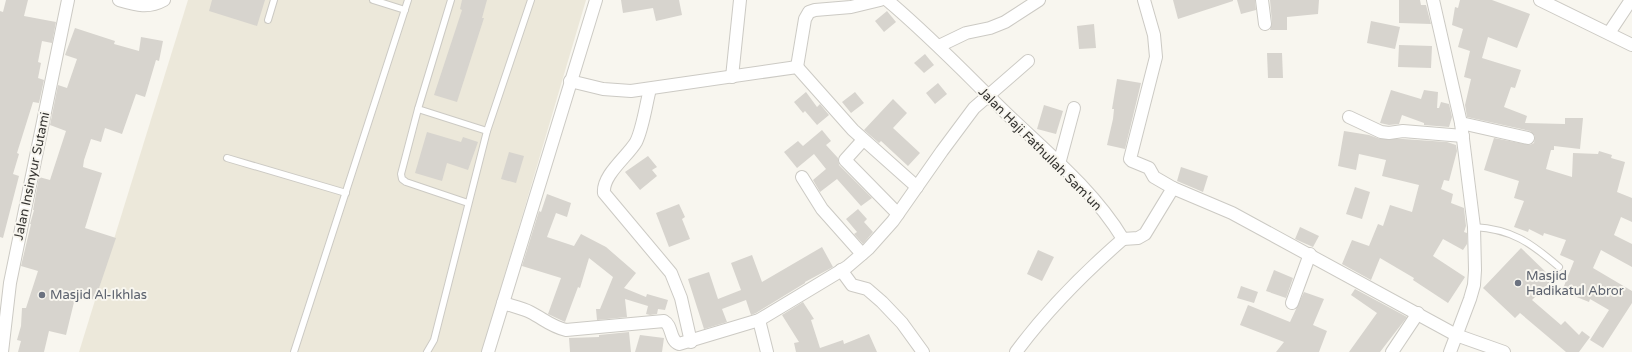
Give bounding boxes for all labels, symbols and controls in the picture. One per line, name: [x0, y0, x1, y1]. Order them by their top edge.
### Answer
street label: Jalan Haji Fathullah Sam'un: [975, 84, 1105, 214]
street label: Jalan Insinyur Sutami: [11, 111, 53, 241]
place label: Masjid Hadikatul Abror: [1526, 268, 1624, 299]
marker: Masjid Hadikatul Abror: [1513, 278, 1523, 288]
place label: Masjid Al-Ikhlas: [50, 287, 147, 303]
marker: Masjid Al-Ikhlas: [37, 290, 47, 300]

